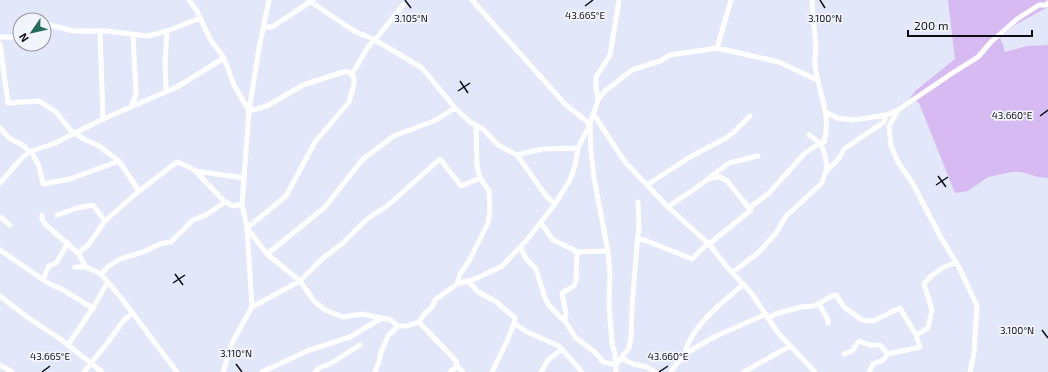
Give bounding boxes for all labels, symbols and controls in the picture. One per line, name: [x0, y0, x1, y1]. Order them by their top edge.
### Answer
text: 43.665°E: [565, 9, 605, 21]
north arrow: [12, 12, 52, 52]
text: 3.105°N: [394, 12, 428, 24]
text: 3.100°N: [808, 12, 842, 24]
scale bar: [908, 12, 1032, 38]
text: 200 m: [914, 18, 948, 32]
text: N: [16, 31, 31, 45]
text: 43.660°E: [992, 109, 1033, 121]
text: 3.100°N: [1000, 324, 1034, 336]
text: 3.110°N: [220, 347, 252, 359]
text: 43.665°E: [30, 350, 70, 362]
text: 43.660°E: [648, 350, 689, 362]

